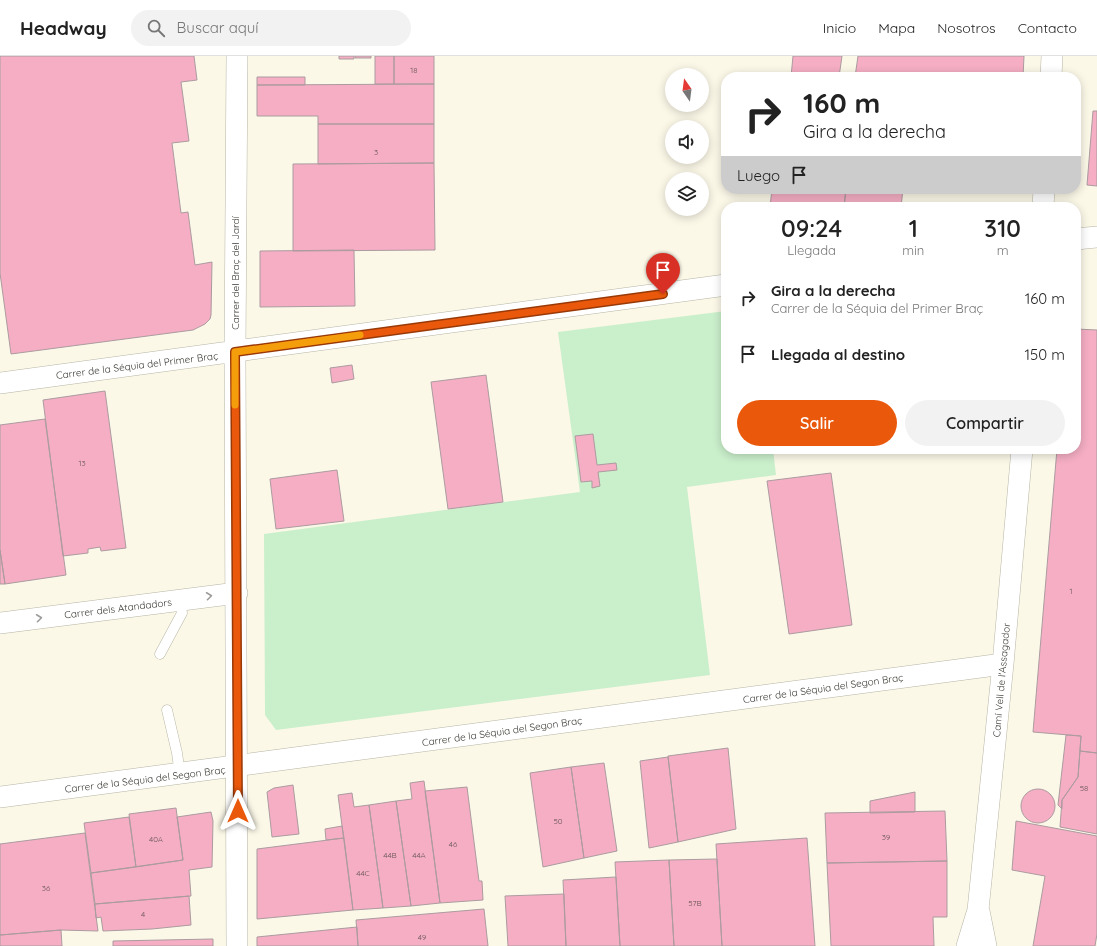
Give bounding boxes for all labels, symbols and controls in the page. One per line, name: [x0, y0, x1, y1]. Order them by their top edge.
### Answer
search box: [131, 10, 411, 46]
text: Headway: [20, 16, 107, 40]
icon: search: [145, 17, 167, 39]
text: Buscar aquí: [177, 18, 259, 37]
text: Inicio: [823, 19, 856, 37]
text: Mapa: [878, 19, 915, 37]
text: Nosotros: [937, 19, 996, 37]
text: Contacto: [1018, 19, 1077, 37]
house number: 18: [410, 65, 418, 75]
north arrow: [665, 68, 709, 112]
map controls: [665, 68, 709, 216]
text: 160 m: [803, 85, 880, 120]
icon: right: [737, 88, 789, 140]
button: sound: [665, 120, 709, 164]
text: Gira a la derecha: [803, 120, 946, 143]
house number: 3: [374, 147, 378, 157]
icon: arrive: [788, 164, 810, 186]
text: Luego: [737, 166, 780, 185]
button: layers: [665, 172, 709, 216]
text: 09:24: [781, 213, 842, 243]
text: 1: [909, 213, 918, 243]
text: 310: [984, 213, 1021, 243]
street label: Carrer del Braç del Jardí: [229, 215, 242, 330]
text: Llegada: [787, 242, 836, 258]
text: min: [902, 242, 924, 258]
text: m: [997, 242, 1009, 258]
pin: [646, 253, 680, 294]
icon: arrive: [652, 259, 674, 281]
text: Gira a la derecha: [771, 281, 896, 300]
icon: right: [737, 287, 759, 309]
text: 160 m: [1025, 289, 1065, 308]
text: Carrer de la Séquia del Primer Braç: [771, 300, 983, 316]
icon: arrive: [737, 343, 759, 365]
text: Llegada al destino: [771, 345, 905, 364]
text: 150 m: [1025, 345, 1065, 364]
street label: Carrer de la Séquia del Primer Braç: [55, 349, 219, 382]
button: Salir: [737, 400, 897, 446]
button: Compartir: [905, 400, 1065, 446]
house number: 13: [78, 458, 86, 468]
house number: 1: [1070, 586, 1073, 596]
one-way arrow: [206, 592, 212, 601]
street label: Carrer dels Atandadors: [64, 595, 173, 622]
one-way arrow: [36, 614, 42, 623]
street label: Camí Vell de l'Assagador: [990, 622, 1013, 738]
street label: Carrer de la Séquia del Segon Braç: [742, 671, 904, 706]
street label: Carrer de la Séquia del Segon Braç: [421, 714, 583, 749]
street label: Carrer de la Séquia del Segon Braç: [64, 763, 226, 796]
house number: 58: [1080, 783, 1088, 793]
position arrow: [217, 790, 259, 832]
house number: 50: [553, 816, 563, 826]
house number: 39: [882, 832, 891, 842]
house number: 40A: [149, 834, 163, 844]
house number: 46: [449, 839, 458, 849]
house number: 44B: [383, 850, 397, 860]
house number: 44A: [412, 850, 426, 860]
house number: 44C: [356, 868, 370, 878]
house number: 36: [42, 883, 51, 893]
house number: 57B: [688, 898, 702, 908]
house number: 4: [141, 909, 145, 919]
house number: 49: [418, 932, 427, 942]

